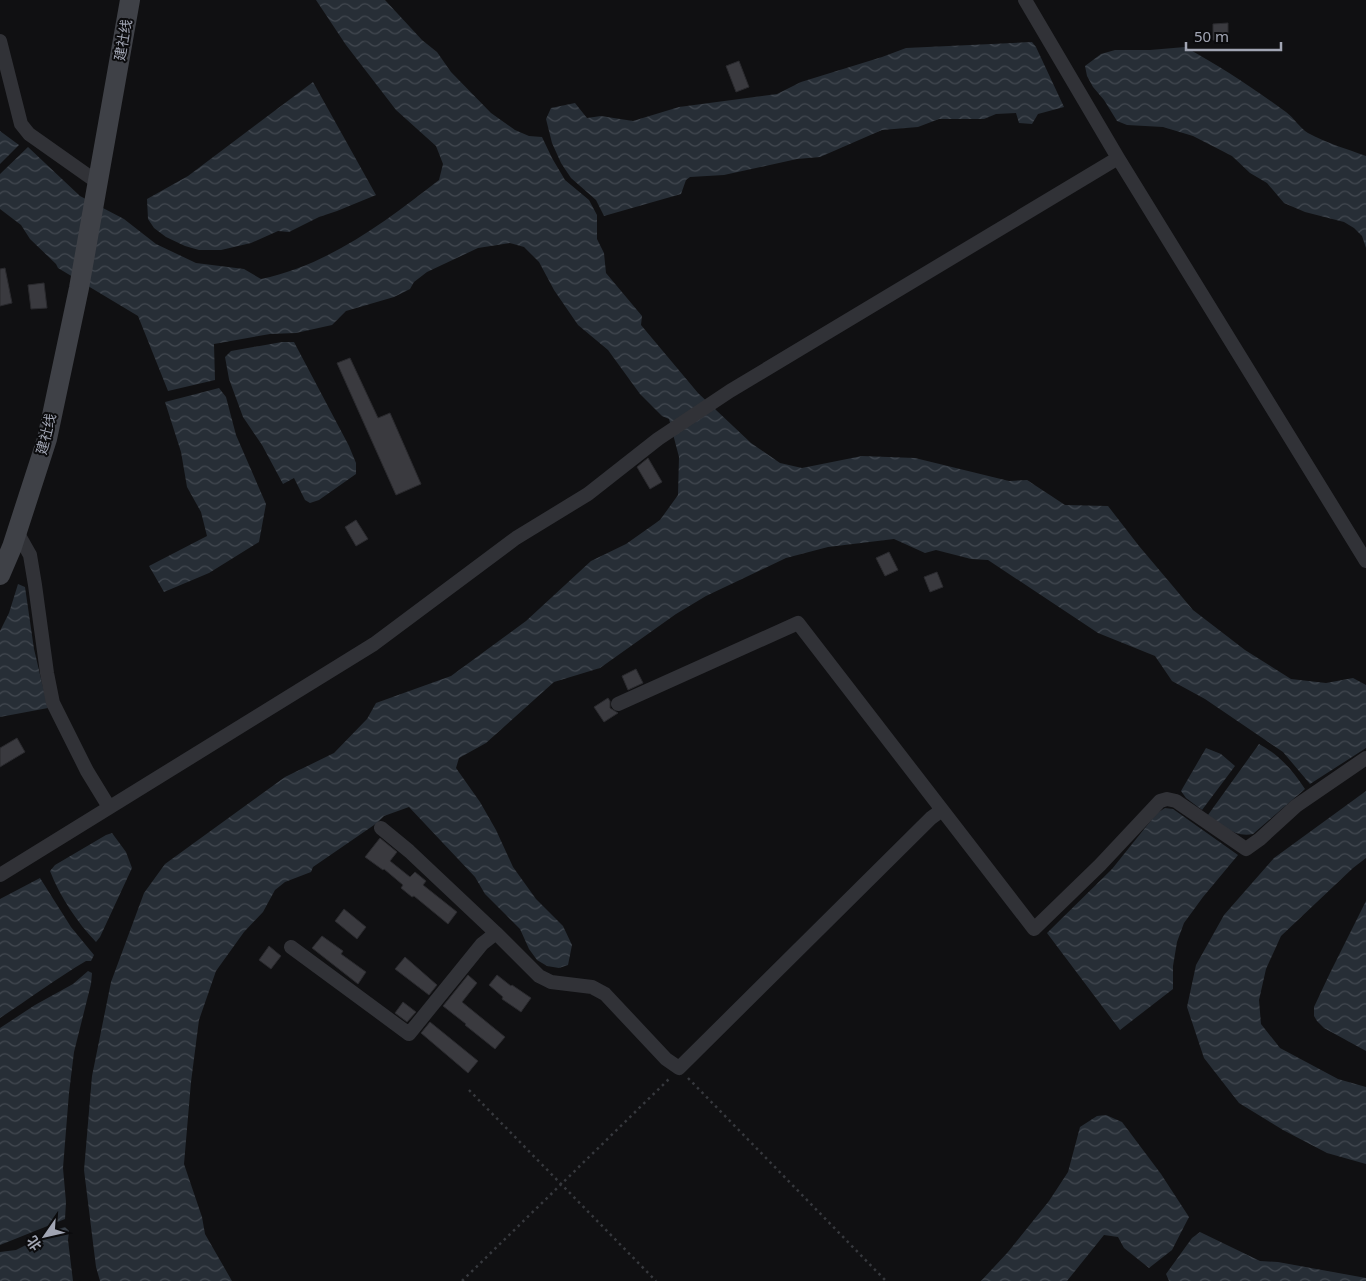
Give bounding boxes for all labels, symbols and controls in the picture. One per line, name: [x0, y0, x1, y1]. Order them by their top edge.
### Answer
street label: 建社线: [110, 18, 136, 62]
scale bar: [1186, 20, 1281, 52]
text: 50 m: [1194, 26, 1229, 46]
street label: 建社线: [31, 411, 60, 457]
north arrow: [20, 1211, 70, 1261]
text: 北: [22, 1232, 46, 1255]

